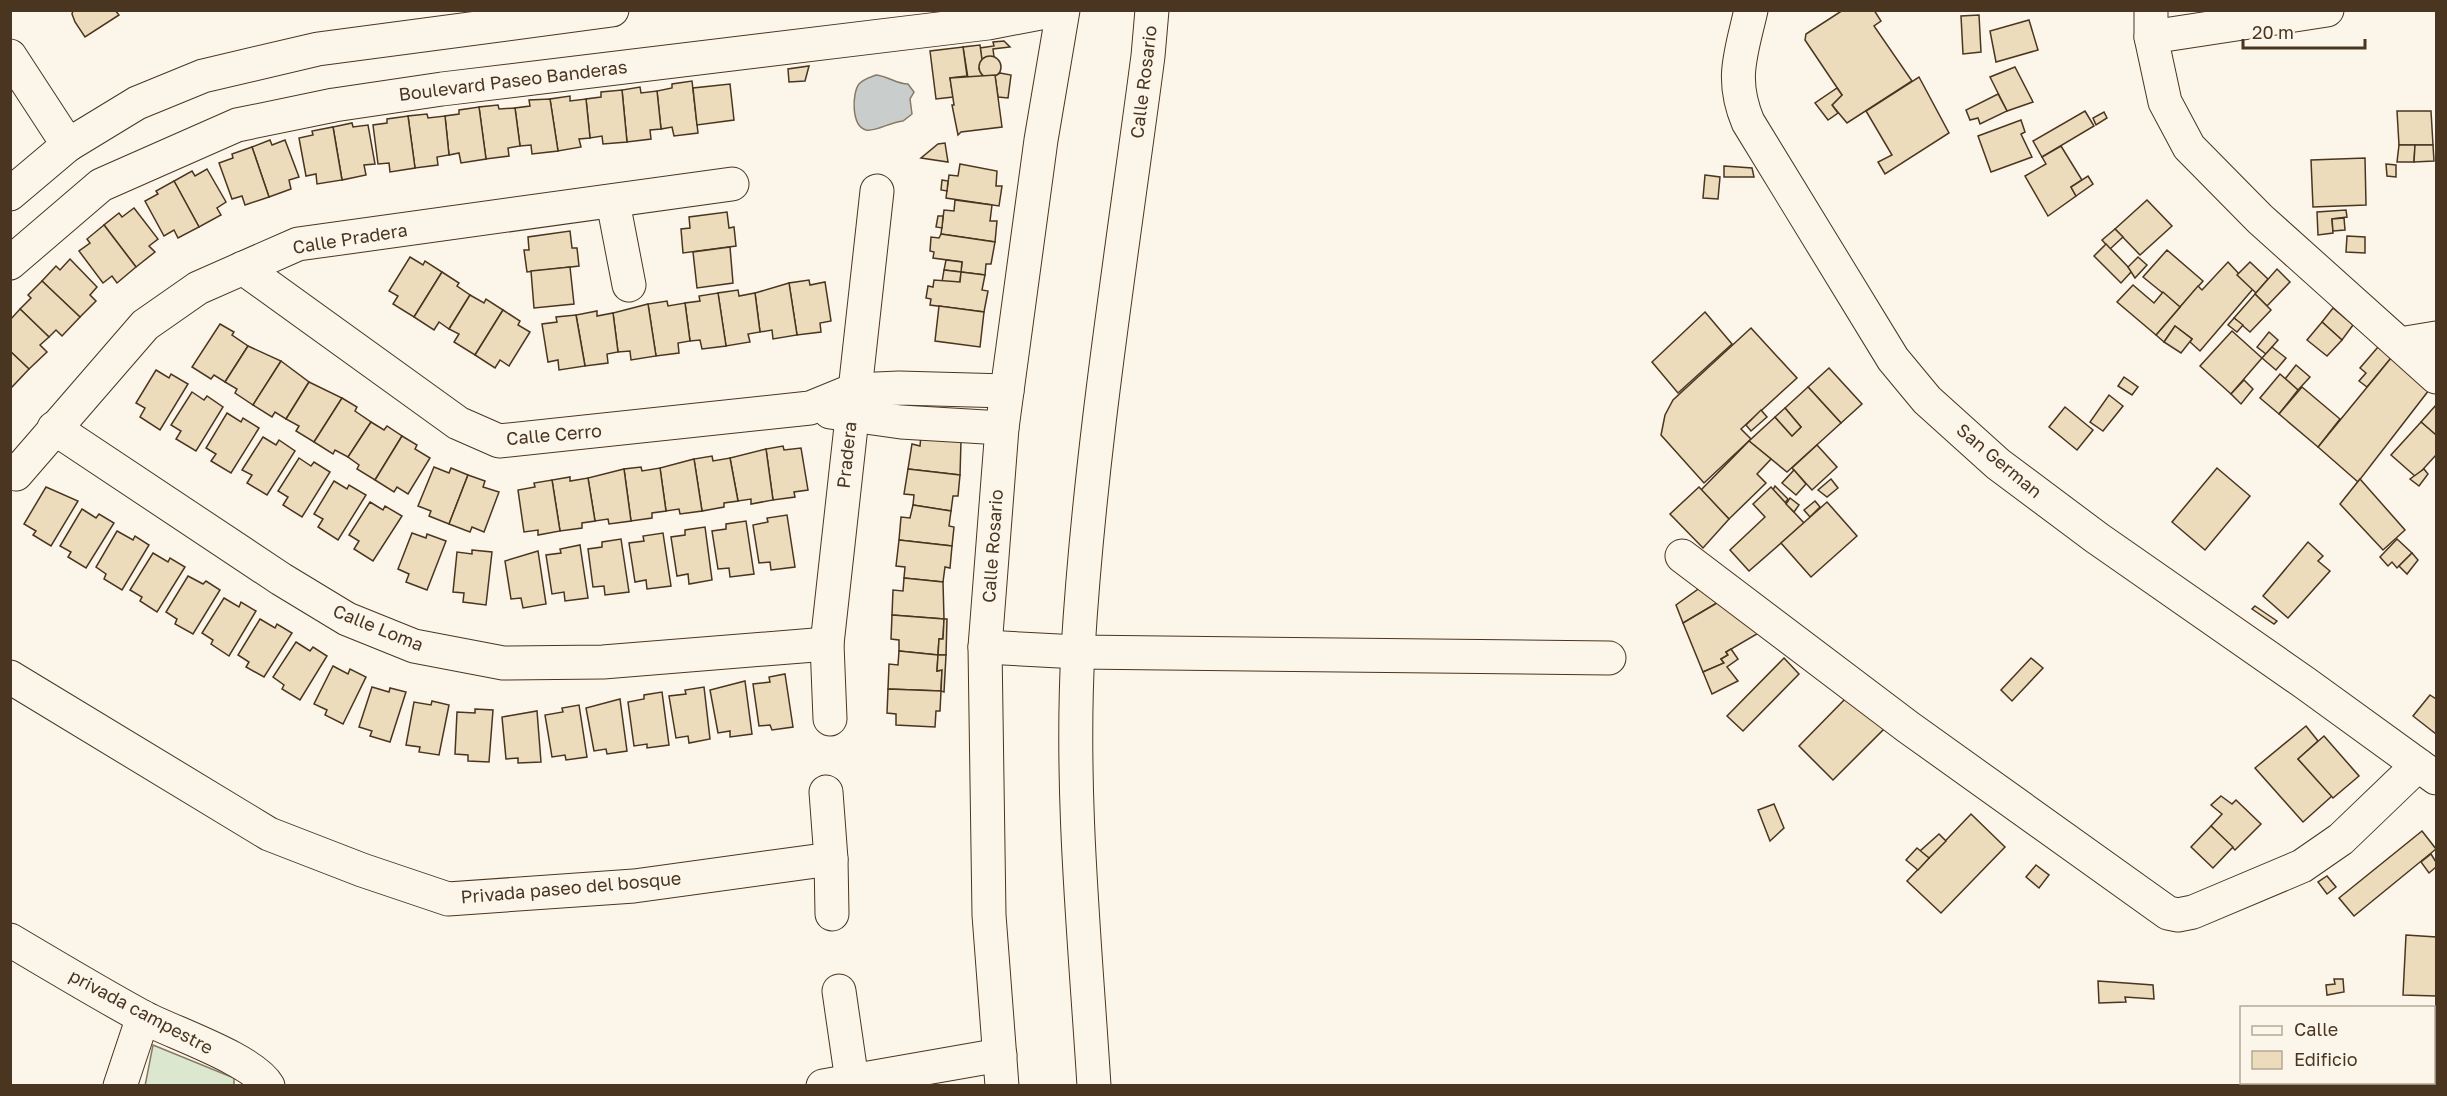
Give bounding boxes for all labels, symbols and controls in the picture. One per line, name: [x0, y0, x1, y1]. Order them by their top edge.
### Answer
scale bar: [2243, 12, 2364, 50]
text: 20 m: [2252, 21, 2294, 43]
street label: Calle Rosario: [1125, 24, 1161, 140]
street label: Boulevard Paseo Banderas: [397, 55, 628, 105]
street label: Calle Pradera: [291, 218, 409, 258]
street label: San German: [1953, 418, 2047, 502]
street label: Calle Cerro: [505, 419, 603, 449]
street label: Pradera: [832, 420, 860, 490]
street label: Calle Rosario: [977, 488, 1007, 604]
street label: Calle Loma: [330, 599, 427, 655]
street label: Privada paseo del bosque: [460, 866, 682, 908]
street label: privada campestre: [66, 964, 217, 1058]
legend: [2240, 1006, 2435, 1084]
text: Calle: [2294, 1018, 2338, 1040]
text: Edificio: [2294, 1048, 2358, 1070]

